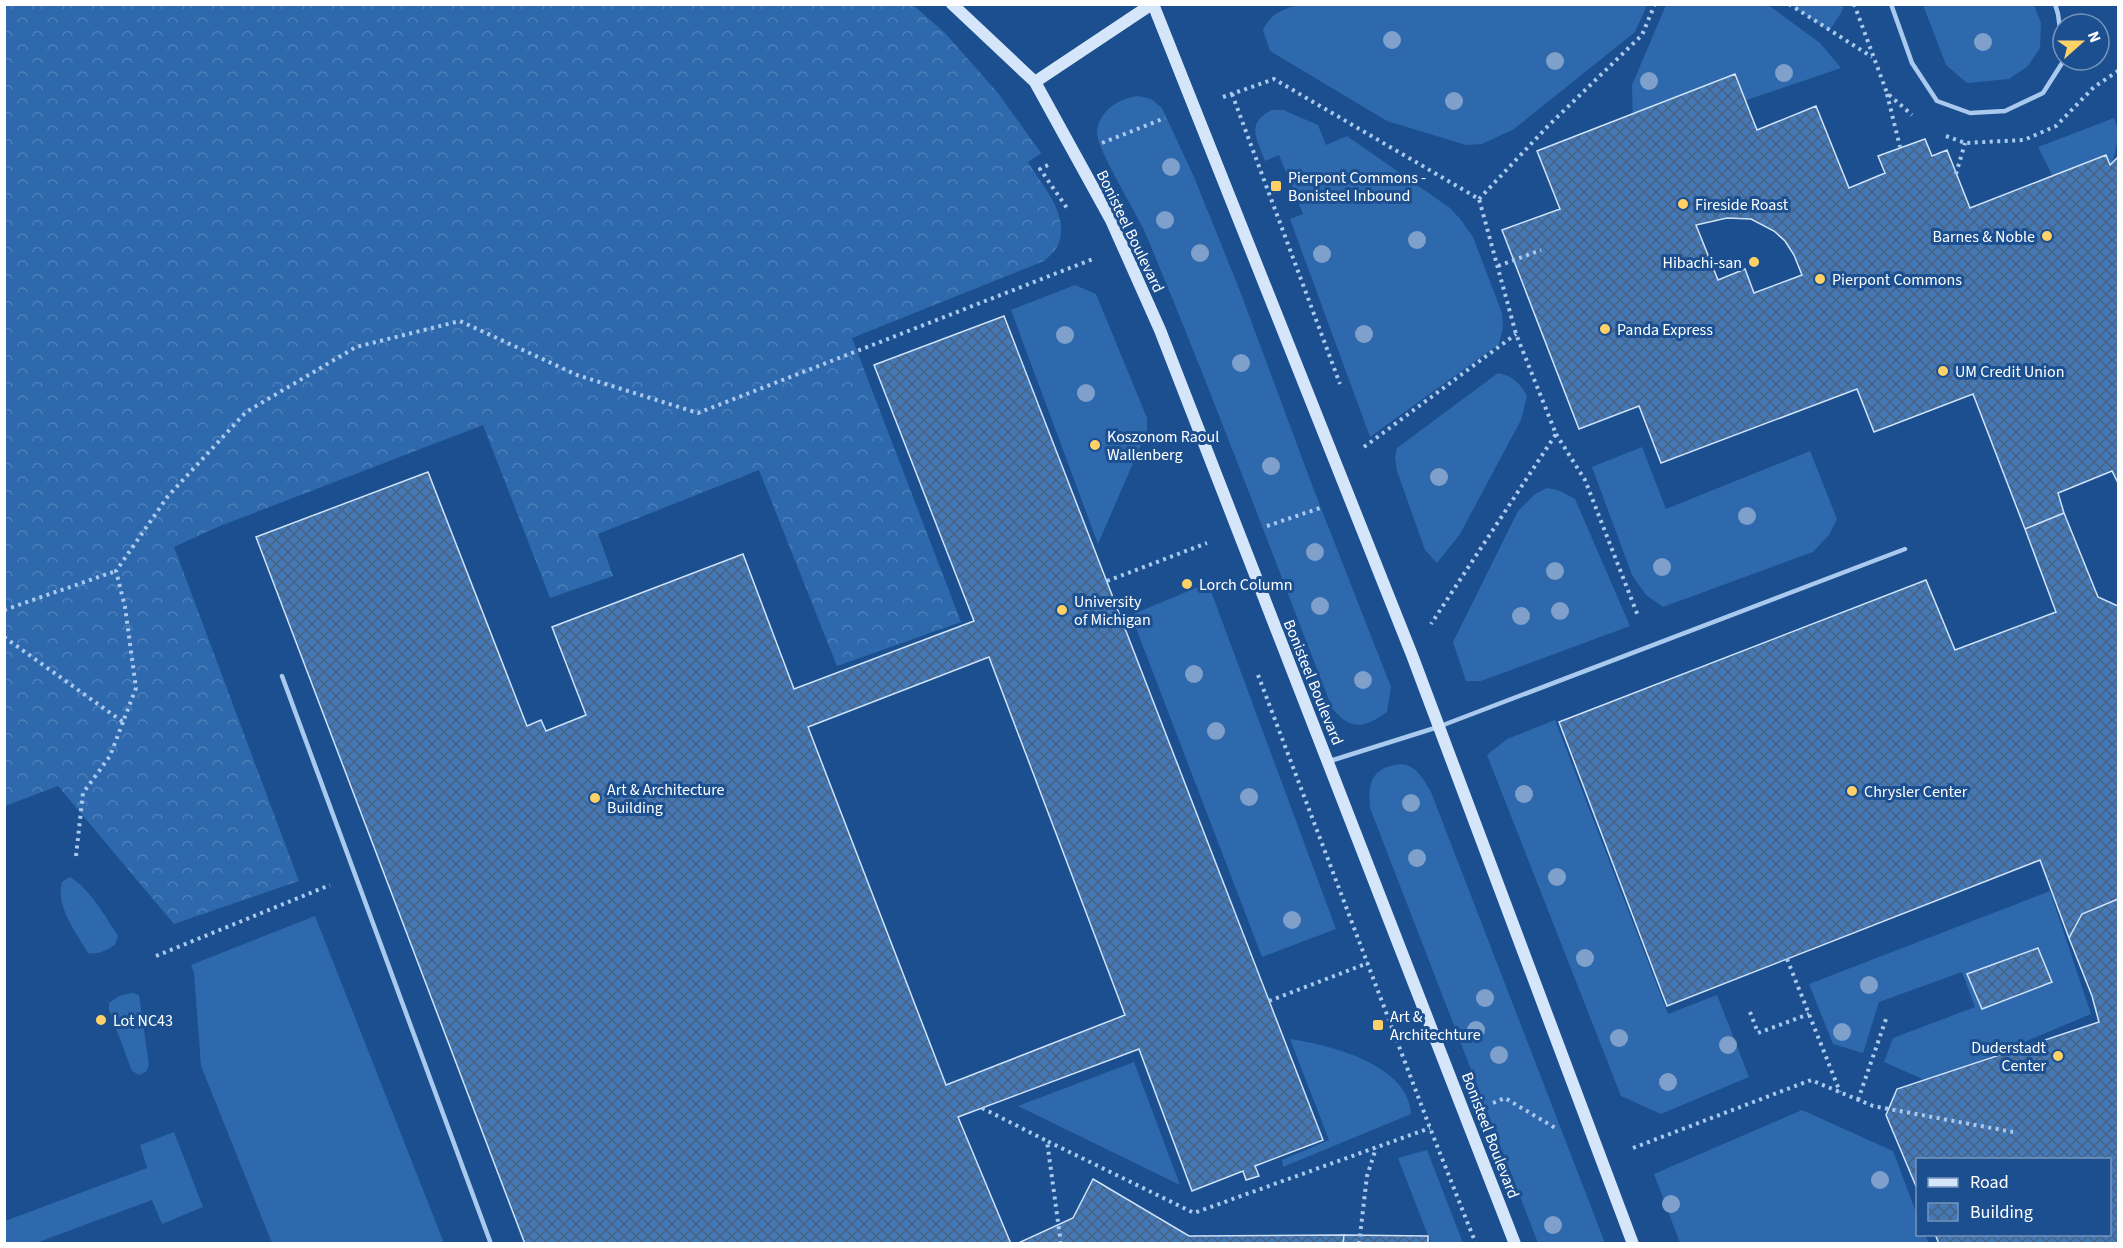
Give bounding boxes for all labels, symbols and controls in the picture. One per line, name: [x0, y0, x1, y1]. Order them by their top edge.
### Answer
north arrow: [2051, 12, 2111, 72]
text: N: [2082, 28, 2106, 46]
street label: Bonisteel Boulevard: [1091, 166, 1169, 296]
place label: Pierpont Commons - Bonisteel Inbound: [1288, 167, 1426, 207]
marker: Pierpont Commons - Bonisteel Inbound: [1269, 179, 1283, 193]
place label: Fireside Roast: [1695, 194, 1789, 216]
marker: Fireside Roast: [1676, 197, 1690, 211]
place label: Barnes & Noble: [1933, 226, 2035, 248]
marker: Barnes & Noble: [2040, 229, 2054, 243]
place label: Hibachi-san: [1663, 252, 1742, 274]
marker: Hibachi-san: [1747, 255, 1761, 269]
place label: Pierpont Commons: [1832, 269, 1962, 291]
marker: Pierpont Commons: [1813, 272, 1827, 286]
place label: Panda Express: [1617, 319, 1713, 341]
marker: Panda Express: [1598, 322, 1612, 336]
place label: UM Credit Union: [1955, 361, 2064, 383]
marker: UM Credit Union: [1936, 364, 1950, 378]
place label: Koszonom Raoul Wallenberg: [1107, 426, 1219, 466]
marker: Koszonom Raoul Wallenberg: [1088, 438, 1102, 452]
place label: Lorch Column: [1199, 574, 1292, 596]
marker: Lorch Column: [1180, 577, 1194, 591]
place label: University of Michigan: [1074, 591, 1151, 631]
marker: University of Michigan: [1055, 603, 1069, 617]
street label: Bonisteel Boulevard: [1278, 616, 1348, 749]
place label: Art & Architecture Building: [607, 779, 725, 819]
place label: Chrysler Center: [1864, 781, 1968, 803]
marker: Chrysler Center: [1845, 784, 1859, 798]
marker: Art & Architecture Building: [588, 791, 602, 805]
place label: Art & Architechture: [1390, 1006, 1481, 1046]
place label: Lot NC43: [113, 1010, 173, 1032]
marker: Lot NC43: [94, 1013, 108, 1027]
marker: Art & Architechture: [1371, 1018, 1385, 1032]
place label: Duderstadt Center: [1971, 1037, 2047, 1077]
marker: Duderstadt Center: [2051, 1049, 2065, 1063]
street label: Bonisteel Boulevard: [1456, 1069, 1524, 1202]
legend: [1916, 1158, 2111, 1236]
text: Road: [1970, 1170, 2009, 1195]
text: Building: [1970, 1200, 2033, 1225]

